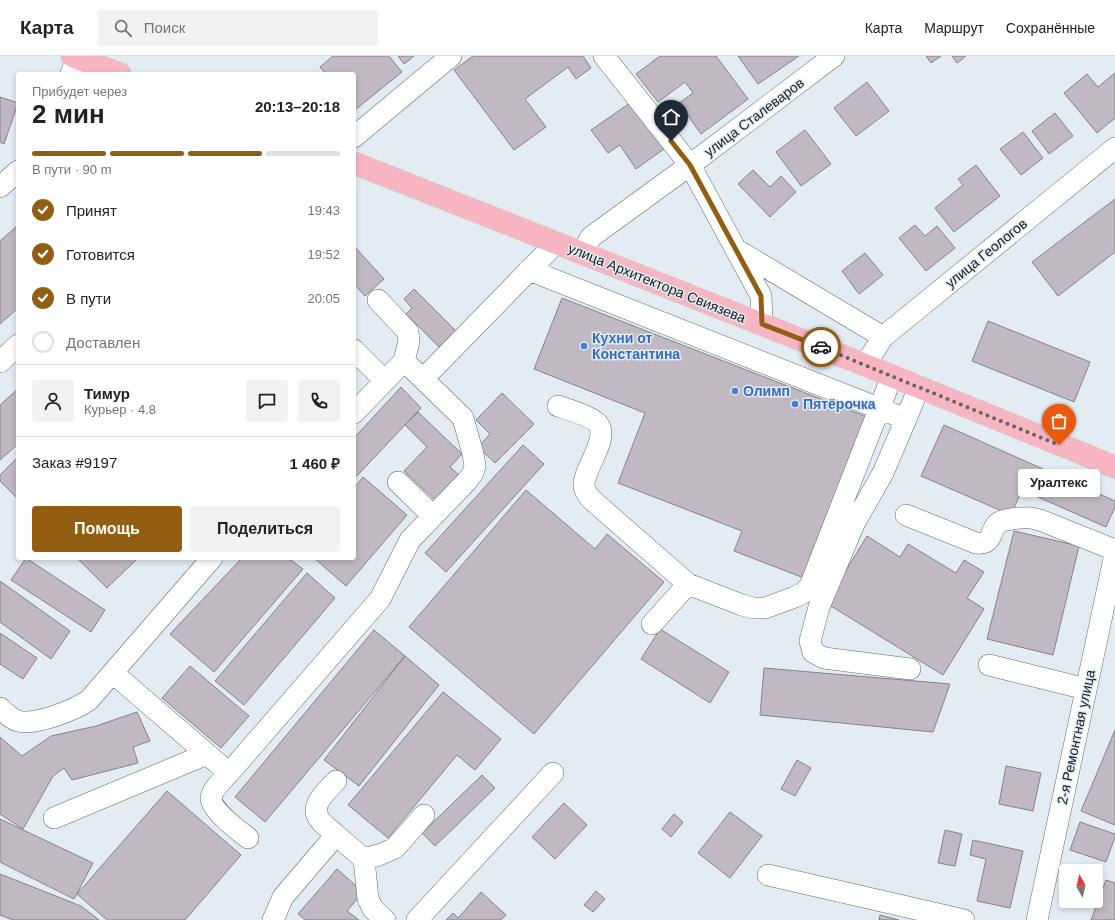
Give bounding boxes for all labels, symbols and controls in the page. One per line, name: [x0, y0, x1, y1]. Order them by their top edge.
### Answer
search box: [98, 10, 378, 46]
text: Карта: [20, 17, 74, 38]
icon: search: [112, 17, 134, 39]
text: Поиск: [144, 19, 185, 36]
text: Карта: [865, 20, 902, 36]
text: Маршрут: [924, 20, 984, 36]
text: Сохранённые: [1006, 20, 1095, 36]
street label: улица Сталеваров: [701, 74, 807, 160]
text: Прибудет через: [32, 84, 127, 99]
text: 20:13–20:18: [255, 98, 340, 115]
text: 2 мин: [32, 99, 105, 129]
pin: [654, 100, 688, 141]
icon: home: [660, 106, 682, 128]
text: В пути · 90 m: [32, 162, 112, 177]
icon: check: [32, 199, 54, 221]
text: Принят: [66, 202, 117, 219]
text: 19:43: [307, 203, 340, 218]
street label: улица Геологов: [942, 215, 1030, 291]
street label: улица Архитектора Свиязева: [566, 240, 748, 326]
icon: check: [32, 243, 54, 265]
text: Готовится: [66, 246, 135, 263]
text: 19:52: [307, 247, 340, 262]
icon: check: [32, 287, 54, 309]
text: В пути: [66, 290, 111, 307]
text: 20:05: [307, 291, 340, 306]
courier: [801, 327, 841, 367]
place label: Кухни от Константина: [592, 330, 680, 362]
text: Доставлен: [66, 334, 140, 351]
icon: car: [810, 336, 832, 358]
marker: Кухни от Константина: [579, 341, 589, 351]
button: person: [32, 380, 74, 422]
button: chat: [246, 380, 288, 422]
button: phone: [298, 380, 340, 422]
place label: Олимп: [743, 383, 790, 399]
text: Тимур: [84, 385, 130, 402]
marker: Олимп: [730, 386, 740, 396]
place label: Пятёрочка: [803, 396, 876, 412]
marker: Пятёрочка: [790, 399, 800, 409]
text: Курьер · 4.8: [84, 402, 156, 417]
pin: [1042, 404, 1076, 445]
icon: bag: [1048, 410, 1070, 432]
text: Заказ #9197: [32, 454, 117, 471]
text: 1 460 ₽: [290, 455, 340, 472]
callout: Уралтекс: [1018, 469, 1100, 497]
text: Уралтекс: [1030, 475, 1088, 490]
button: Помощь: [32, 506, 182, 552]
button: Поделиться: [190, 506, 340, 552]
street label: 2-я Ремонтная улица: [1054, 668, 1098, 806]
north arrow: [1059, 864, 1103, 908]
map controls: [1059, 864, 1103, 908]

